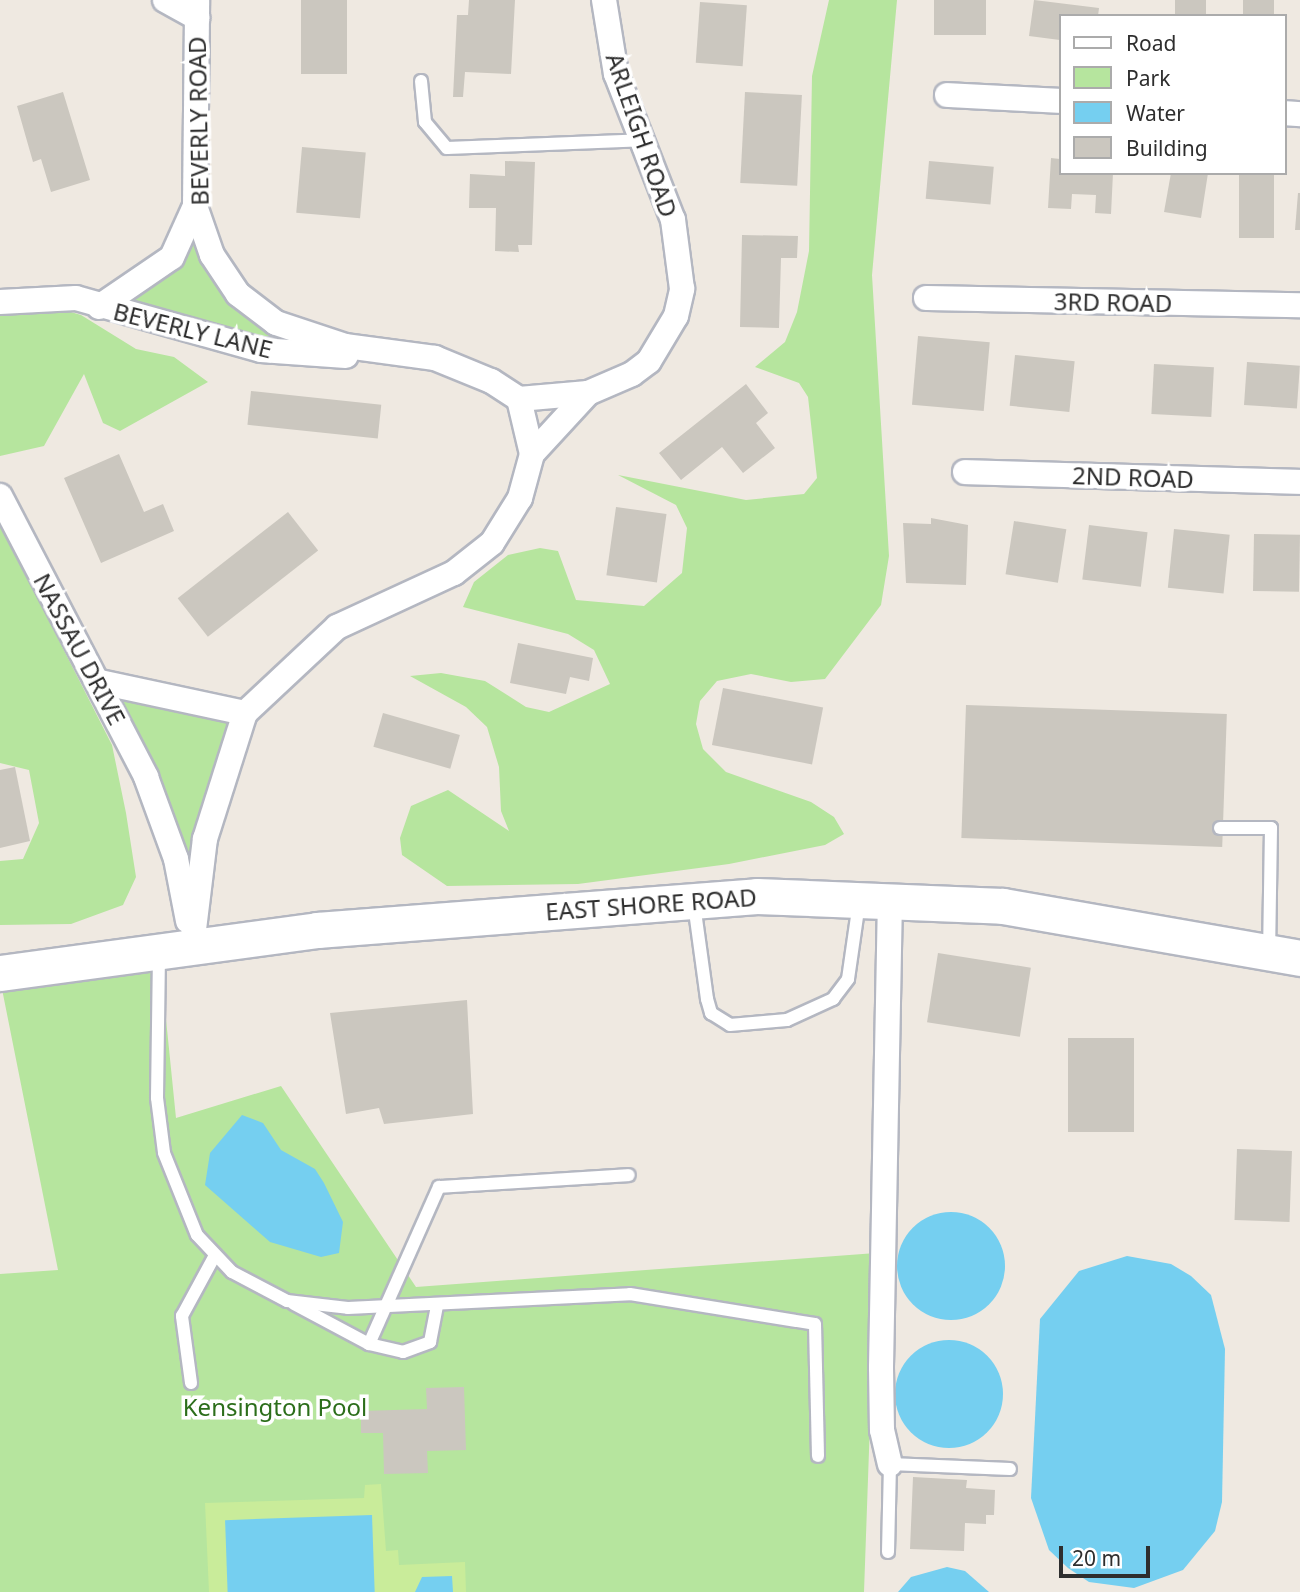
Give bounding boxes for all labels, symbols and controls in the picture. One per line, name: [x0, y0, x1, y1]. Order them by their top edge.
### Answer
legend: [1058, 14, 1286, 175]
text: Road: [1126, 29, 1176, 57]
street label: BEVERLY ROAD: [182, 36, 214, 206]
street label: ARLEIGH ROAD: [600, 49, 684, 221]
text: Park: [1126, 64, 1170, 92]
text: Water: [1126, 99, 1185, 127]
text: Building: [1126, 134, 1208, 162]
street label: 3RD ROAD: [1054, 287, 1172, 317]
street label: BEVERLY LANE: [111, 296, 275, 364]
street label: 2ND ROAD: [1072, 460, 1194, 494]
street label: NASSAU DRIVE: [28, 568, 132, 730]
street label: EAST SHORE ROAD: [544, 882, 758, 926]
park label: Kensington Pool: [183, 1393, 367, 1421]
scale bar: [1062, 1532, 1153, 1576]
text: 20 m: [1072, 1544, 1121, 1572]

